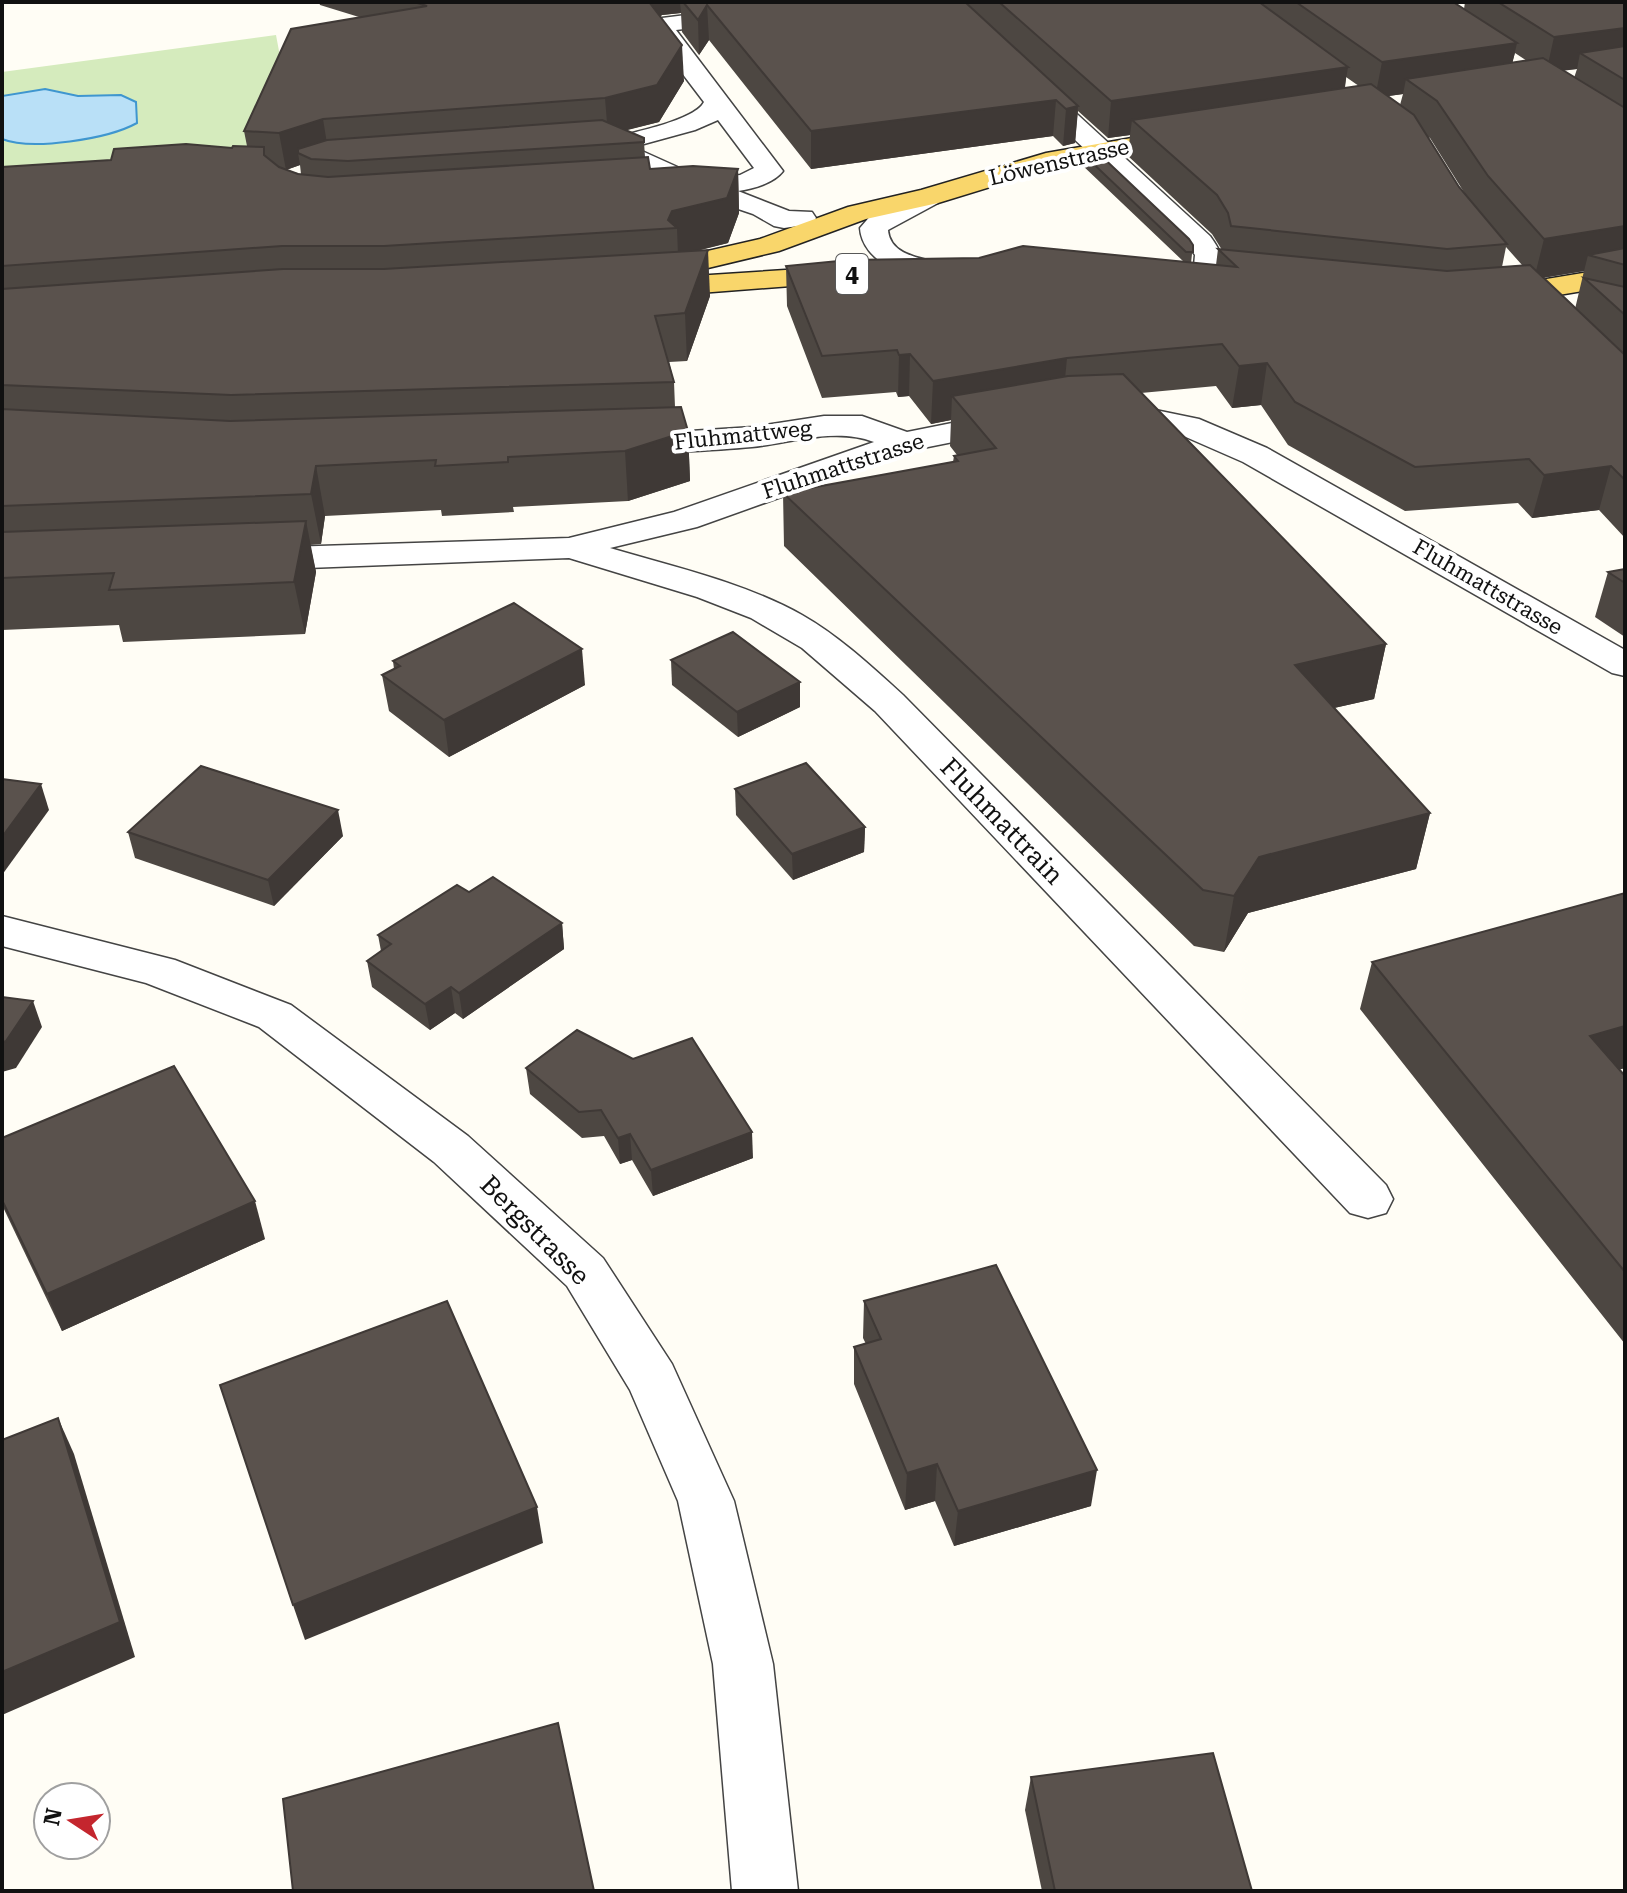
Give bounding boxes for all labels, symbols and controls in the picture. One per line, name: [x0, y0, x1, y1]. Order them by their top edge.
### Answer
street label: Löwenstrasse: [987, 134, 1131, 190]
road number: 4: [836, 254, 868, 294]
street label: Fluhmattweg: [673, 415, 814, 455]
street label: Fluhmattstrasse: [759, 428, 927, 504]
street label: Fluhmattstrasse: [1409, 534, 1567, 640]
street label: Fluhmattrain: [934, 752, 1070, 890]
street label: Bergstrasse: [474, 1169, 596, 1291]
north arrow: [32, 1781, 112, 1861]
text: N: [39, 1806, 67, 1828]

